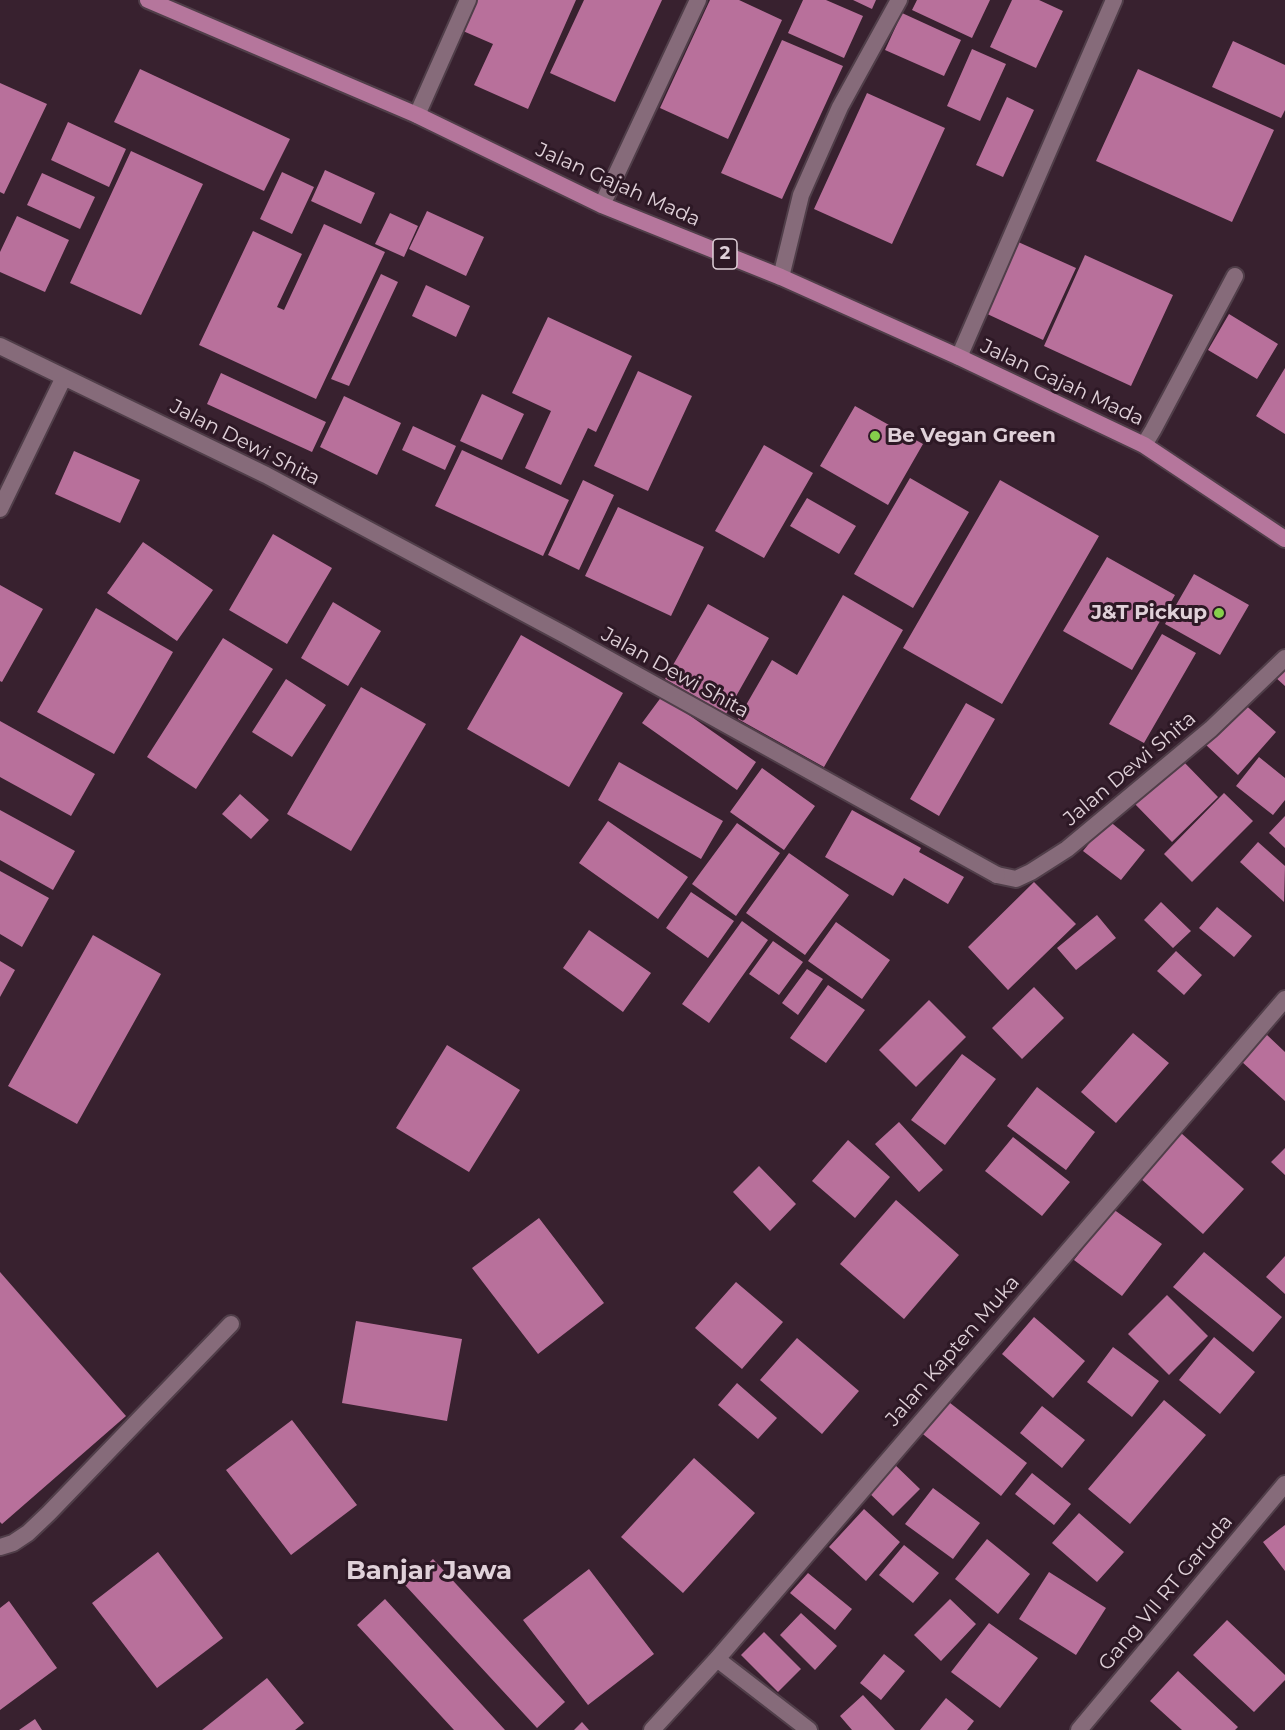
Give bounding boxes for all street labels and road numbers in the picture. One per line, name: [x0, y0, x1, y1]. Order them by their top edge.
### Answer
street label: Jalan Gajah Mada: [532, 138, 704, 232]
road number: 2: [713, 239, 737, 269]
street label: Jalan Gajah Mada: [977, 335, 1147, 431]
street label: Jalan Dewi Shita: [166, 395, 324, 491]
street label: Jalan Dewi Shita: [597, 623, 753, 723]
street label: Jalan Dewi Shita: [1059, 707, 1201, 831]
street label: Jalan Kapten Muka: [881, 1271, 1025, 1431]
street label: Gang VII RT Garuda: [1094, 1510, 1238, 1676]

